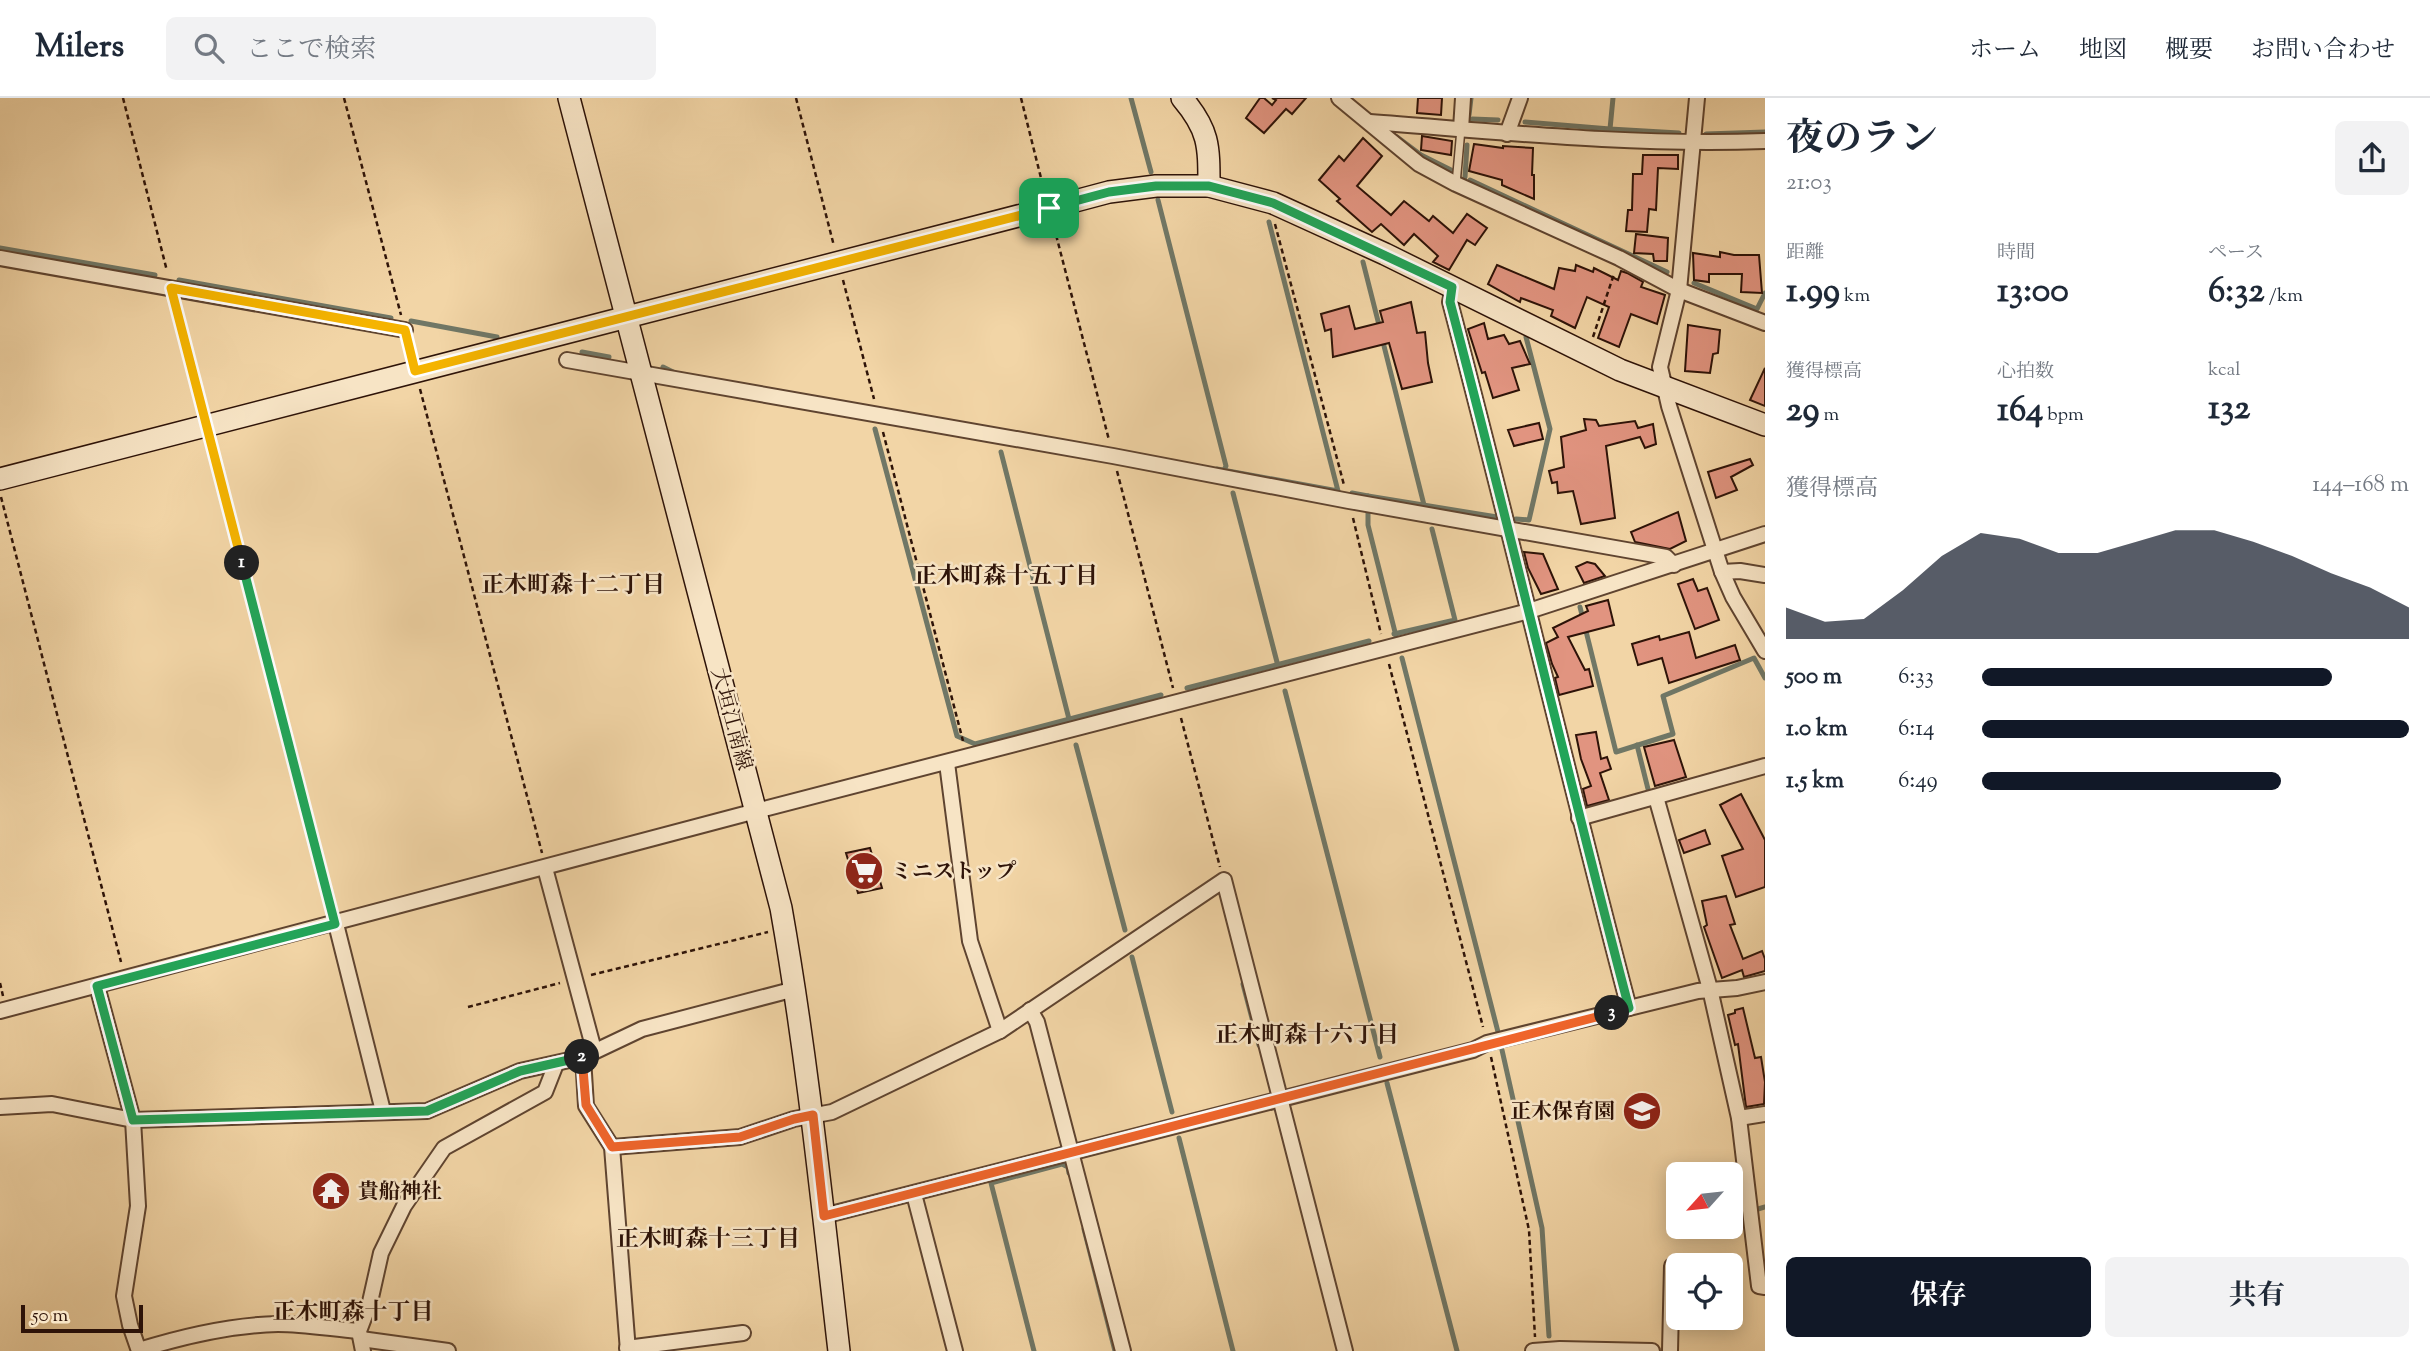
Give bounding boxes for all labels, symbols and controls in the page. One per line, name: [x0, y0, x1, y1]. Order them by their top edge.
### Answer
search box: [166, 17, 656, 80]
text: Milers: [35, 24, 124, 72]
icon: search: [190, 29, 228, 67]
text: ここで検索: [246, 32, 376, 69]
text: ホーム: [1969, 34, 2041, 68]
text: 地図: [2079, 34, 2127, 68]
text: 概要: [2165, 34, 2213, 68]
text: お問い合わせ: [2251, 34, 2395, 68]
text: 夜のラン: [1786, 114, 1938, 168]
button: share: [2335, 121, 2409, 195]
text: 21:03: [1786, 167, 1832, 200]
pin: [1019, 178, 1079, 238]
icon: arrive: [1030, 189, 1068, 227]
text: 距離: [1786, 240, 1824, 267]
text: 時間: [1997, 240, 2035, 267]
text: ペース: [2208, 240, 2264, 267]
text: 1.99: [1786, 267, 1840, 318]
text: 13:00: [1997, 267, 2069, 318]
text: 6:32: [2208, 267, 2265, 318]
text: km: [1840, 283, 1870, 310]
text: /km: [2265, 283, 2303, 310]
text: kcal: [2208, 357, 2241, 384]
text: 獲得標高: [1786, 359, 1862, 386]
text: 心拍数: [1997, 359, 2054, 386]
text: 132: [2208, 384, 2250, 435]
text: 29: [1786, 386, 1819, 437]
text: 164: [1997, 386, 2043, 437]
text: m: [1819, 402, 1839, 429]
text: bpm: [2043, 402, 2084, 429]
text: 144–168 m: [2312, 469, 2409, 502]
text: 獲得標高: [1786, 473, 1878, 506]
pin: 1: [224, 546, 260, 580]
text: 1: [238, 549, 245, 576]
district label: 正木町森十五丁目: [914, 561, 1098, 594]
district label: 正木町森十二丁目: [481, 570, 665, 603]
text: 500 m: [1786, 661, 1842, 694]
text: 6:33: [1898, 661, 1934, 694]
street label: 大垣江南線: [702, 665, 758, 774]
text: 1.0 km: [1786, 713, 1848, 746]
text: 6:14: [1898, 713, 1935, 746]
text: 1.5 km: [1786, 765, 1844, 798]
text: 6:49: [1898, 765, 1938, 798]
supermarket icon: ミニストップ: [843, 850, 885, 892]
place label: ミニストップ: [891, 858, 1016, 888]
pin: 3: [1594, 996, 1630, 1030]
text: 3: [1608, 999, 1615, 1026]
district label: 正木町森十六丁目: [1215, 1020, 1399, 1053]
pin: 2: [564, 1040, 600, 1074]
text: 2: [577, 1043, 586, 1070]
school or university icon: 正木保育園: [1621, 1090, 1663, 1132]
place label: 正木保育園: [1510, 1098, 1615, 1128]
north arrow: [1666, 1162, 1743, 1239]
map controls: [1666, 1162, 1743, 1330]
temple icon: 貴船神社: [310, 1170, 352, 1212]
place label: 貴船神社: [358, 1178, 442, 1208]
district label: 正木町森十三丁目: [616, 1224, 800, 1257]
button: locate: [1666, 1253, 1743, 1330]
button: 保存: [1786, 1257, 2091, 1337]
button: 共有: [2105, 1257, 2409, 1337]
district label: 正木町森十丁目: [273, 1297, 434, 1330]
scale bar: [21, 1302, 144, 1334]
text: 50 m: [32, 1303, 68, 1330]

